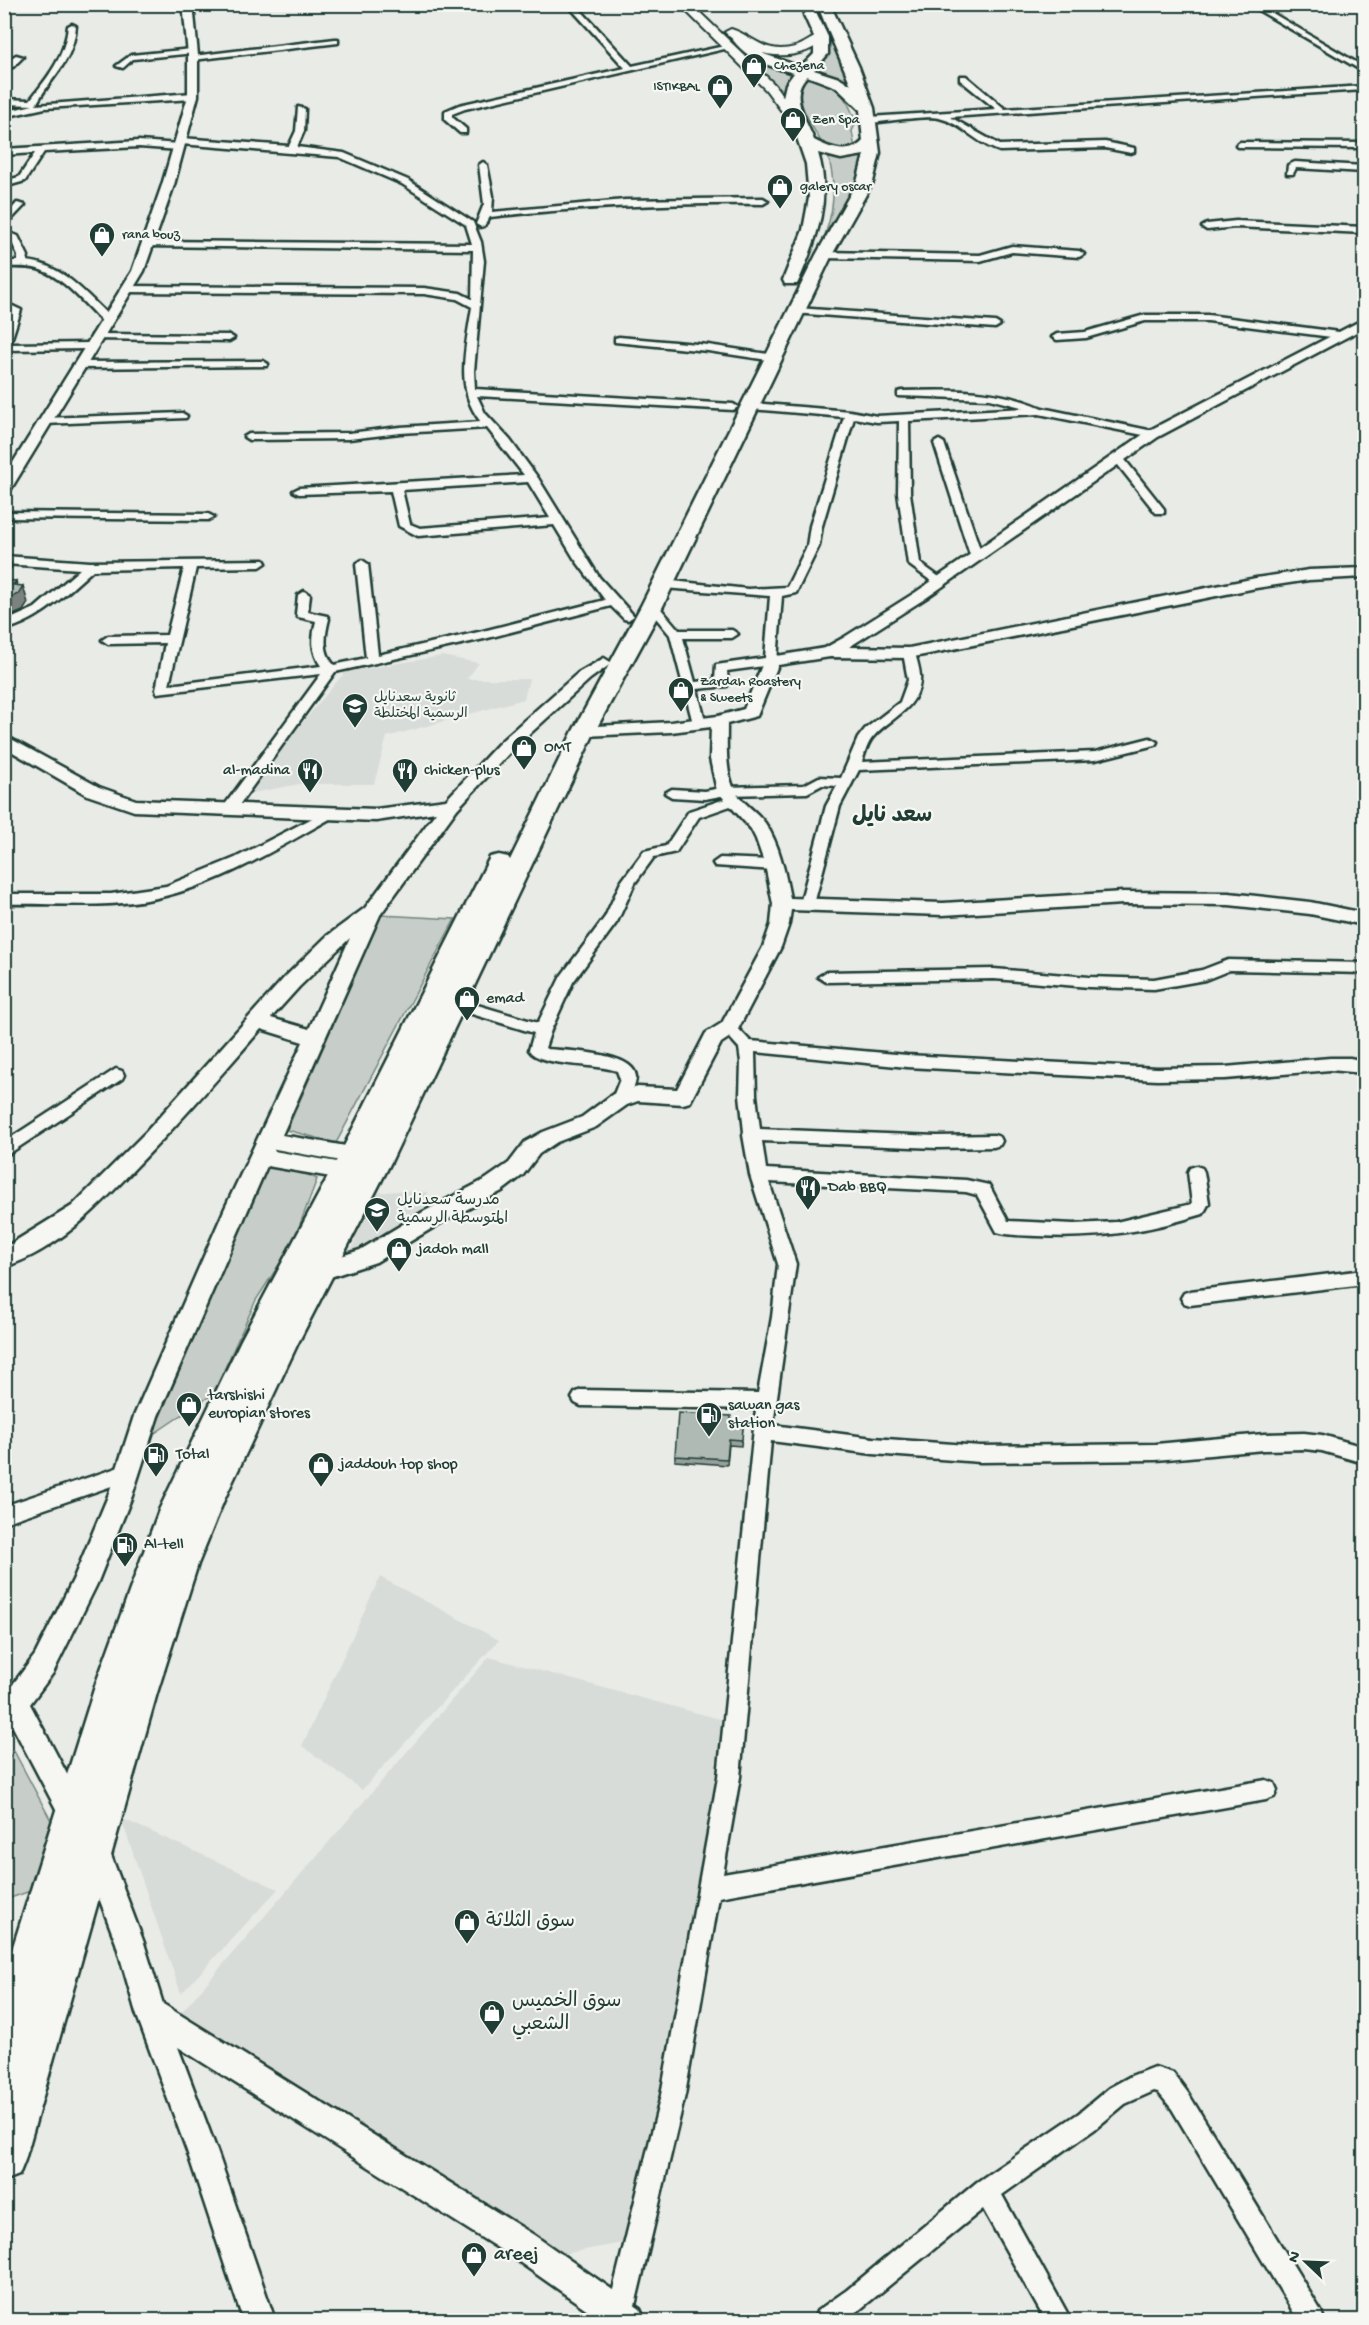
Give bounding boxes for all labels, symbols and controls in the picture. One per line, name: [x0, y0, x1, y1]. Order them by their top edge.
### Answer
shop icon: Chezena: [739, 51, 769, 89]
place label: Chezena: [774, 58, 825, 75]
shop icon: ISTIKBAL: [705, 72, 735, 110]
place label: ISTIKBAL: [653, 79, 701, 96]
shop icon: Zen Spa: [778, 105, 808, 143]
place label: Zen Spa: [812, 112, 861, 129]
shop icon: galery oscar: [765, 172, 795, 210]
place label: galery oscar: [800, 179, 872, 196]
shop icon: rana bouz: [87, 220, 117, 258]
place label: rana bouz: [122, 227, 181, 244]
place label: Zardah Roastery & Sweets: [700, 674, 801, 707]
shop icon: Zardah Roastery & Sweets: [666, 675, 696, 713]
place label: ثانوية سعدنايل الرسمية المختلطة: [374, 690, 468, 723]
school or university icon: ثانوية سعدنايل الرسمية المختلطة: [340, 691, 370, 729]
shop icon: OMT: [509, 733, 539, 771]
place label: OMT: [544, 739, 572, 758]
restaurant icon: al-madina: [295, 756, 325, 794]
restaurant icon: chicken-plus: [390, 756, 420, 794]
place label: al-madina: [223, 762, 291, 781]
place label: chicken-plus: [424, 762, 501, 781]
district label: سعد نايل: [852, 804, 932, 830]
shop icon: emad: [452, 984, 482, 1022]
place label: emad: [486, 990, 526, 1009]
restaurant icon: Dab BBQ: [793, 1173, 823, 1211]
place label: Dab BBQ: [827, 1179, 887, 1198]
place label: مدرسة سعدنايل المتوسطة الرسمية: [397, 1191, 508, 1229]
school or university icon: مدرسة سعدنايل المتوسطة الرسمية: [362, 1195, 392, 1233]
shop icon: jadoh mall: [384, 1235, 414, 1273]
place label: jadoh mall: [415, 1241, 489, 1260]
place label: tarshishi europian stores: [207, 1387, 311, 1424]
shop icon: tarshishi europian stores: [174, 1390, 204, 1428]
place label: sawan gas station: [728, 1397, 800, 1434]
fuel station icon: sawan gas station: [694, 1400, 724, 1438]
fuel station icon: Total: [141, 1440, 171, 1478]
place label: Total: [175, 1446, 209, 1465]
shop icon: jaddouh top shop: [306, 1450, 336, 1488]
place label: jaddouh top shop: [337, 1456, 458, 1475]
fuel station icon: Al-tell: [110, 1530, 140, 1568]
place label: Al-tell: [144, 1536, 184, 1555]
shop icon: سوق الثلاثة: [452, 1907, 482, 1945]
place label: سوق الثلاثة: [486, 1910, 575, 1934]
place label: سوق الخميس الشعبي: [512, 1990, 621, 2040]
shop icon: سوق الخميس الشعبي: [477, 1998, 507, 2036]
north arrow: [1276, 2232, 1336, 2292]
shop icon: areej: [459, 2240, 489, 2278]
place label: areej: [494, 2244, 539, 2267]
text: N: [1285, 2248, 1306, 2266]

